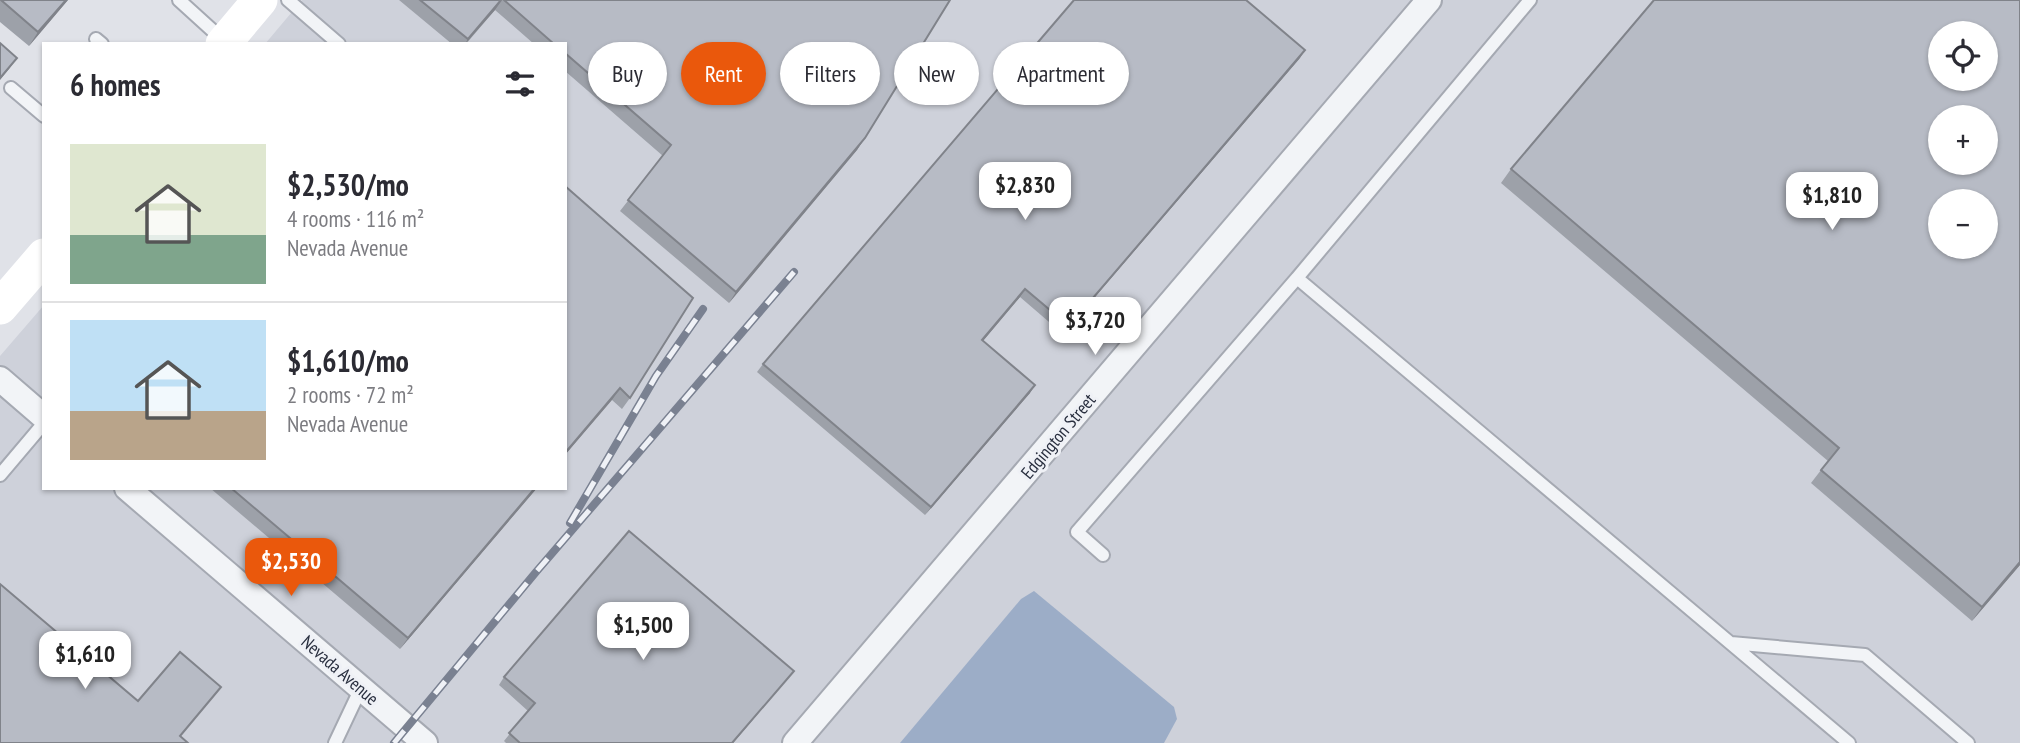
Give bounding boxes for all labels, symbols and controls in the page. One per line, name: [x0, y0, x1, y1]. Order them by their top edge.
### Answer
map controls: [1928, 21, 1998, 259]
button: locate: [1928, 21, 1998, 91]
chip: Buy: [588, 42, 667, 105]
chip: Rent: [681, 42, 766, 105]
chip: Filters: [780, 42, 880, 105]
chip: New: [894, 42, 979, 105]
chip: Apartment: [993, 42, 1129, 105]
text: 6 homes: [70, 65, 161, 104]
icon: filters: [501, 65, 539, 103]
button: +: [1928, 105, 1998, 175]
pin: $2,830: [968, 162, 1082, 222]
text: $2,530/mo: [287, 165, 409, 204]
text: $2,830: [995, 170, 1055, 199]
icon: home: [126, 172, 210, 256]
pin: $1,810: [1775, 173, 1889, 232]
text: $1,810: [1802, 180, 1862, 209]
button: −: [1928, 189, 1998, 259]
text: 4 rooms · 116 m²: [287, 204, 424, 233]
text: Nevada Avenue: [287, 233, 408, 262]
pin: $3,720: [1038, 298, 1152, 357]
text: $3,720: [1065, 305, 1125, 334]
text: $1,610/mo: [287, 341, 409, 380]
icon: home: [126, 348, 210, 432]
text: 2 rooms · 72 m²: [287, 380, 414, 409]
street label: Edgington Street: [1016, 389, 1100, 483]
text: Nevada Avenue: [287, 409, 408, 438]
pin: $2,530: [234, 538, 348, 598]
text: $2,530: [261, 546, 321, 575]
pin: $1,500: [586, 602, 700, 662]
text: $1,500: [613, 610, 673, 639]
street label: Nevada Avenue: [297, 630, 383, 710]
pin: $1,610: [28, 632, 142, 691]
text: $1,610: [55, 639, 115, 668]

